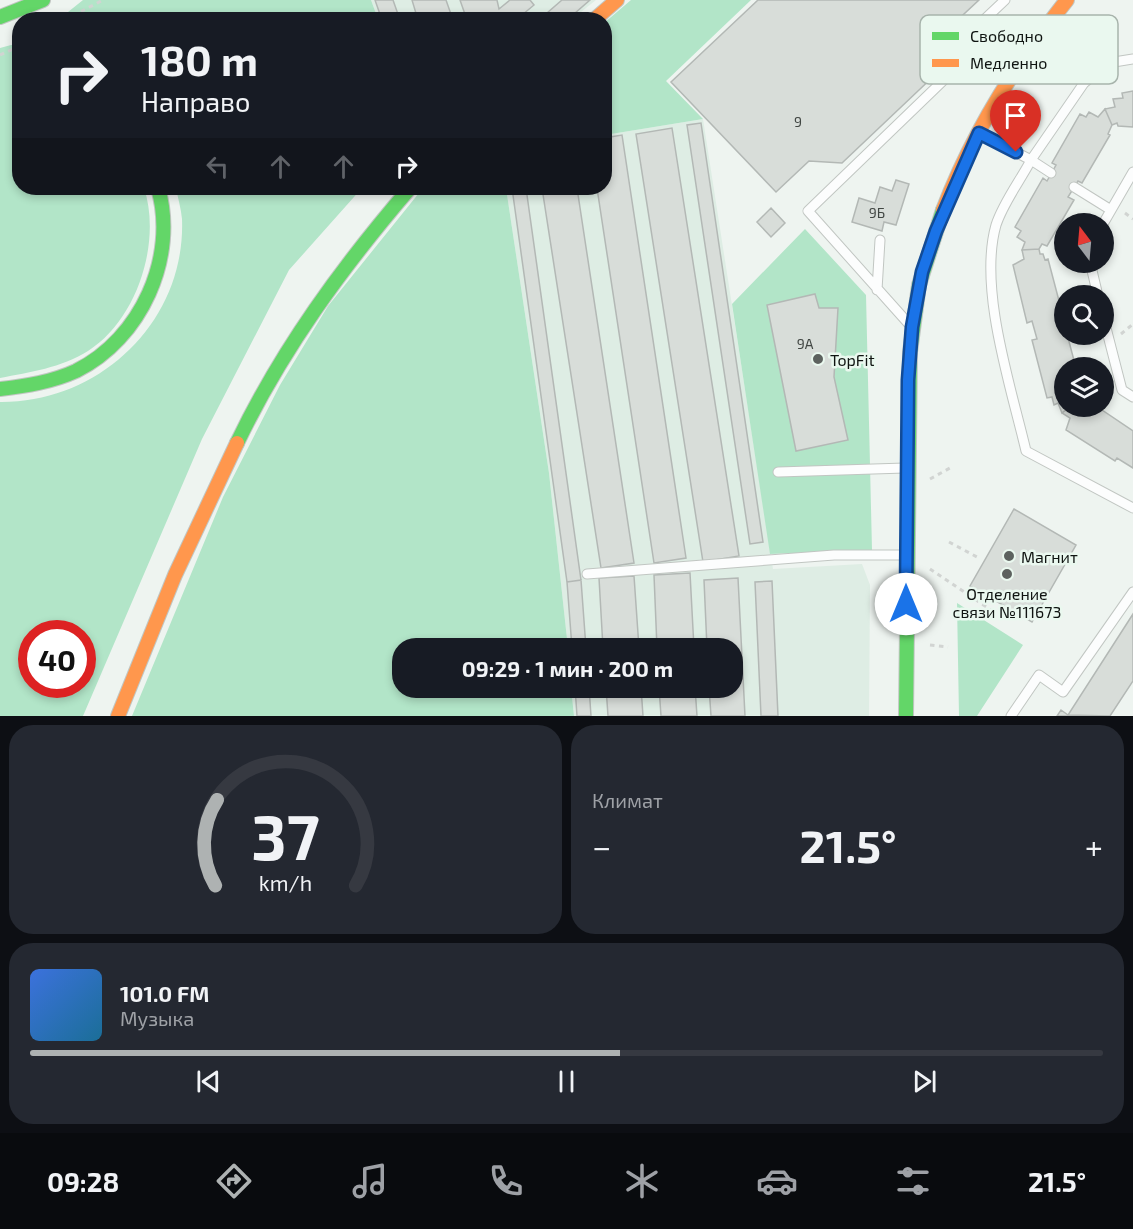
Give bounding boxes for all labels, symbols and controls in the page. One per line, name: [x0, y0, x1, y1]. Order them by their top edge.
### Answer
legend: [920, 15, 1118, 84]
text: Свободно: [970, 26, 1043, 45]
text: 180 m: [141, 34, 258, 84]
icon: right: [42, 36, 120, 114]
text: Медленно: [970, 53, 1047, 72]
text: Направо: [141, 85, 250, 117]
pin: [990, 90, 1041, 152]
icon: arrive: [999, 99, 1032, 132]
house number: 9: [794, 113, 802, 130]
icon: left: [201, 150, 234, 183]
icon: ahead: [264, 150, 297, 183]
icon: ahead: [327, 150, 360, 183]
icon: right: [390, 150, 423, 183]
house number: 9Б: [869, 204, 885, 221]
north arrow: [1054, 213, 1114, 273]
map controls: [1054, 213, 1114, 417]
button: search: [1054, 285, 1114, 345]
house number: 9А: [797, 335, 814, 352]
place label: TopFit: [830, 350, 875, 369]
marker: TopFit: [811, 352, 825, 366]
button: layers: [1054, 357, 1114, 417]
place label: Магнит: [1021, 547, 1078, 566]
marker: Магнит: [1002, 549, 1016, 563]
marker: Отделение связи №111673: [1000, 567, 1014, 581]
position arrow: [874, 572, 938, 636]
place label: Отделение связи №111673: [953, 584, 1061, 621]
speed limit sign: 40: [18, 620, 96, 698]
text: 09:29 · 1 мин · 200 m: [462, 655, 673, 681]
text: Климат: [592, 788, 663, 812]
text: 37: [251, 798, 320, 873]
text: 21.5°: [800, 818, 897, 872]
text: −: [592, 826, 611, 866]
text: +: [1085, 826, 1103, 866]
text: km/h: [259, 871, 312, 896]
text: 101.0 FM: [120, 980, 209, 1006]
text: Музыка: [120, 1006, 194, 1030]
icon: previous: [192, 1065, 225, 1098]
icon: pause: [550, 1065, 583, 1098]
icon: next: [908, 1065, 941, 1098]
icon: directions: [213, 1160, 255, 1202]
icon: music: [349, 1160, 391, 1202]
icon: phone: [485, 1160, 527, 1202]
icon: climate: [621, 1160, 663, 1202]
icon: car: [756, 1160, 798, 1202]
icon: filters: [892, 1160, 934, 1202]
text: 09:28: [47, 1165, 119, 1197]
text: 21.5°: [1028, 1165, 1086, 1197]

